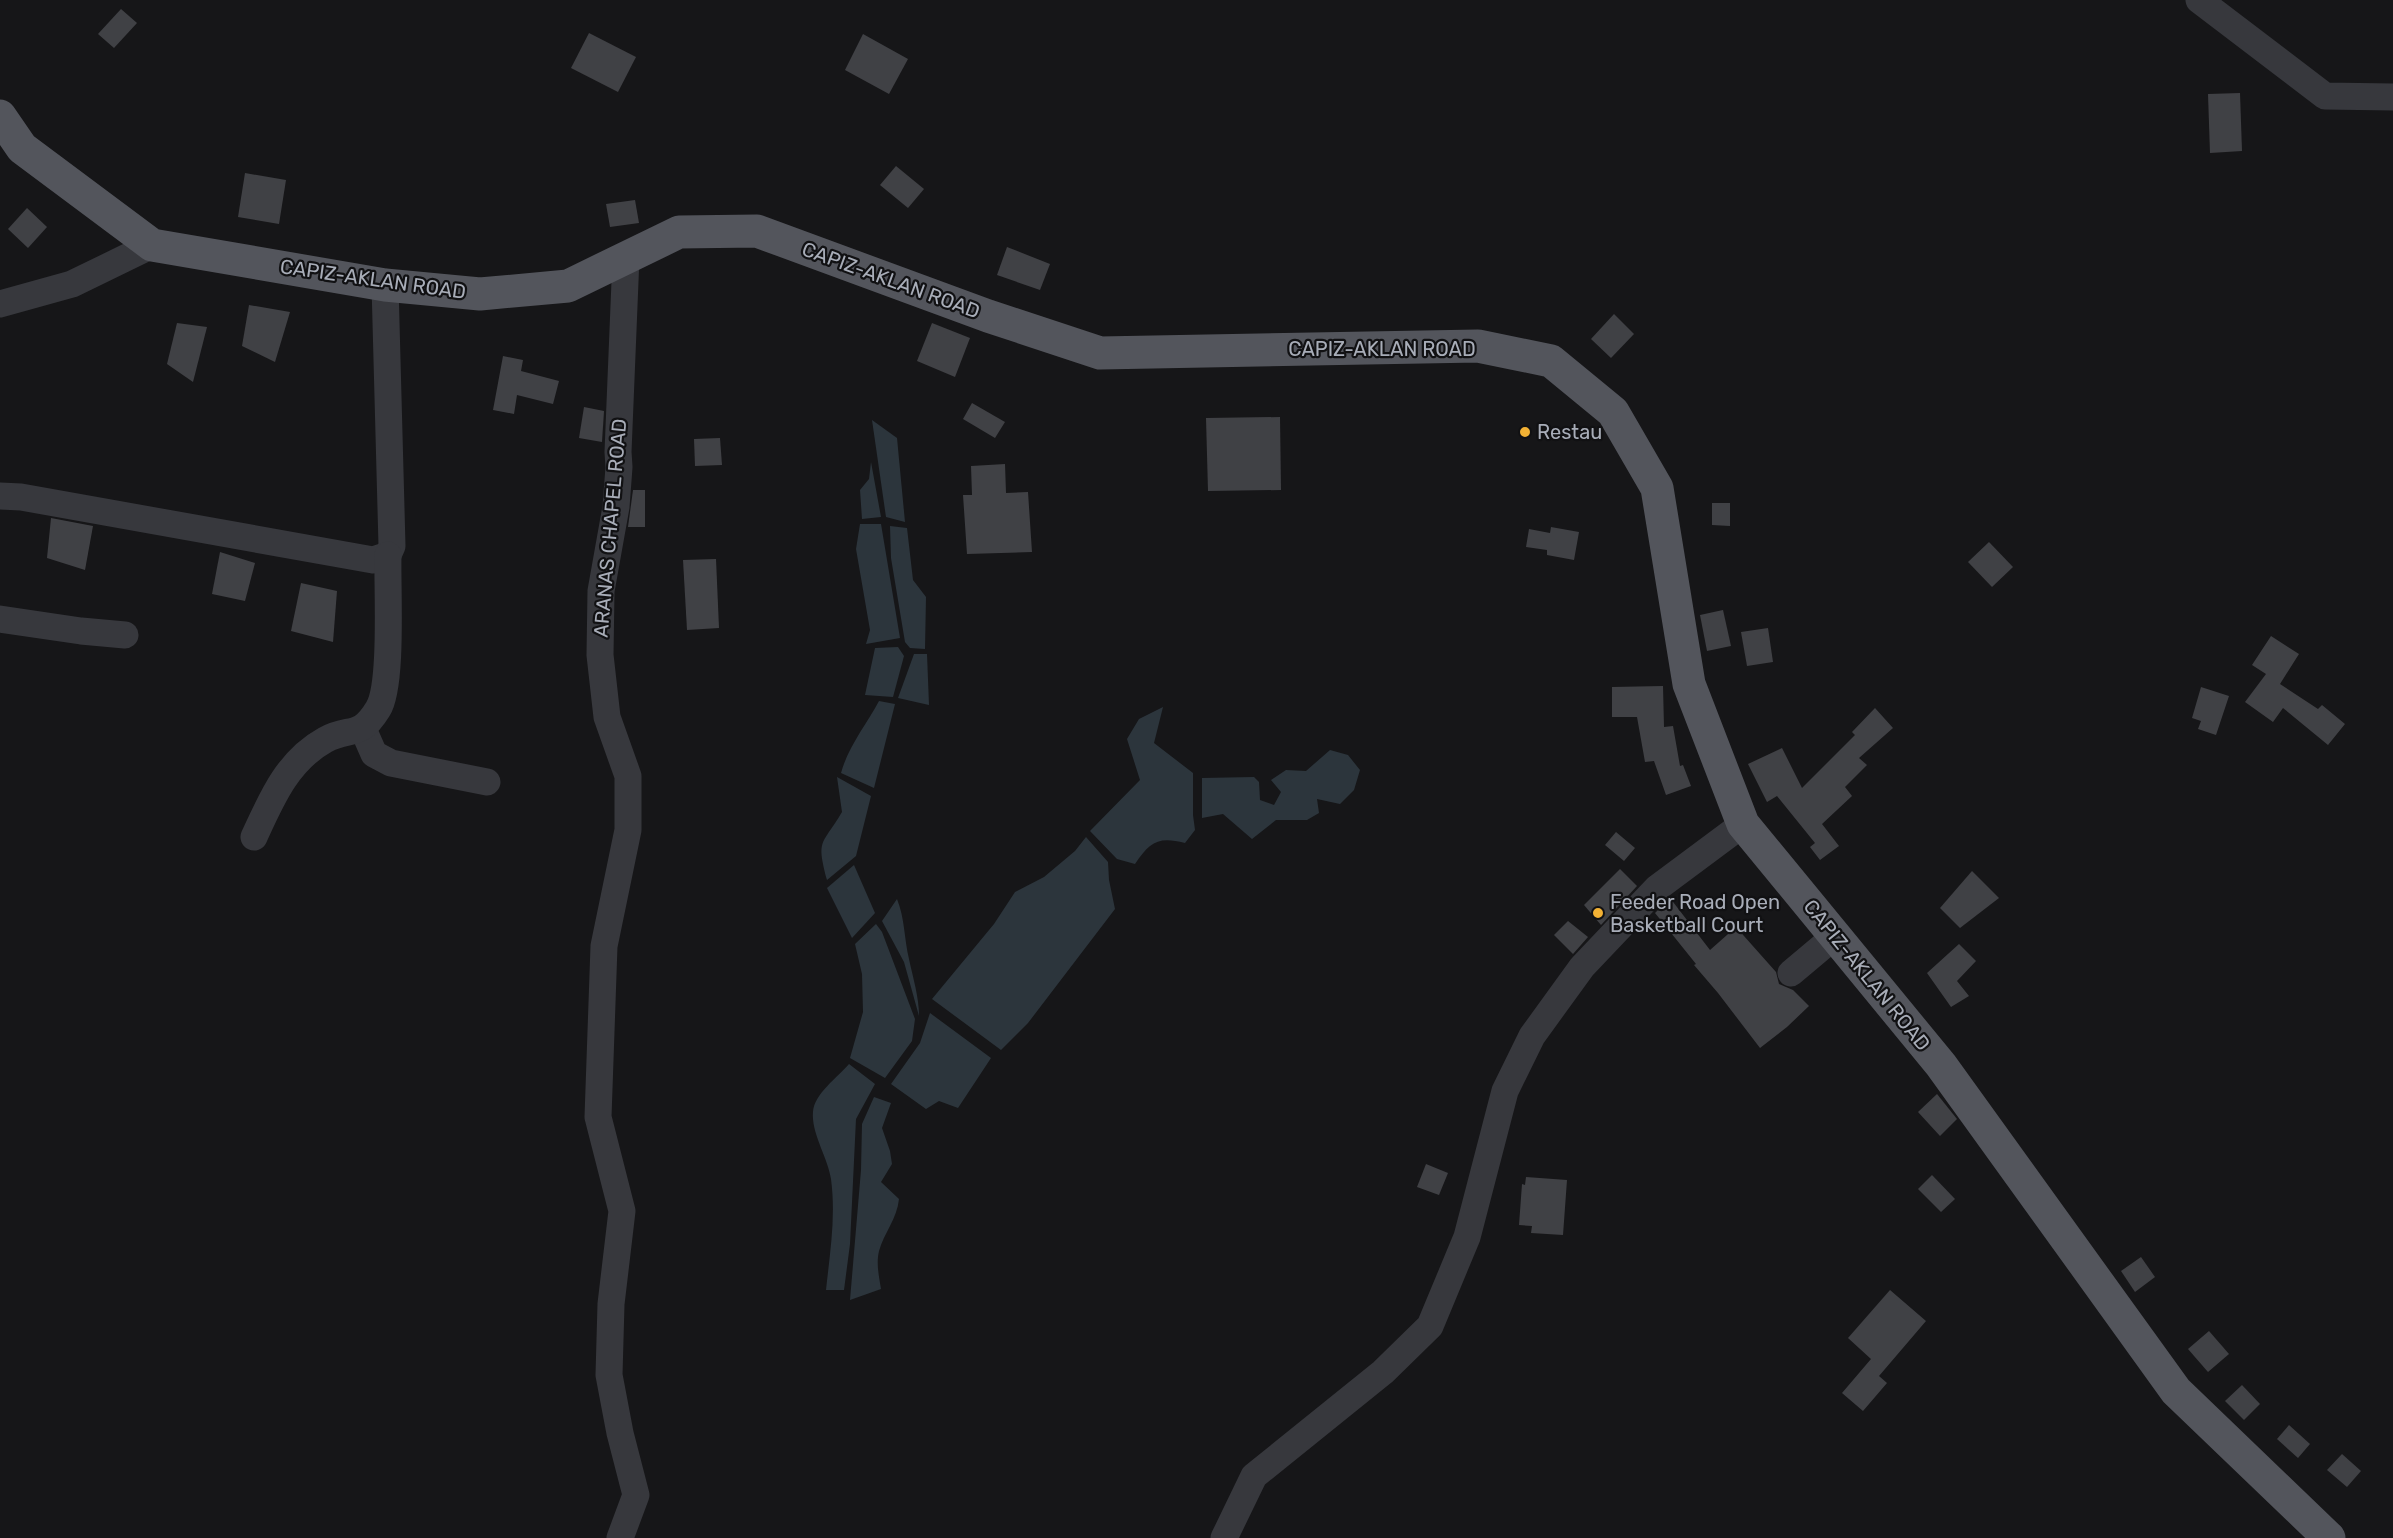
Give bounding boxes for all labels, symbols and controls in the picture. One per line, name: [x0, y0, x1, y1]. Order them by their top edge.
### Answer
street label: CAPIZ-AKLAN ROAD: [799, 237, 983, 323]
street label: CAPIZ-AKLAN ROAD: [278, 254, 468, 304]
street label: CAPIZ-AKLAN ROAD: [1288, 337, 1476, 361]
street label: ARANAS CHAPEL ROAD: [588, 418, 632, 638]
place label: Restau: [1537, 420, 1602, 444]
marker: Restau: [1518, 425, 1532, 439]
place label: Feeder Road Open Basketball Court: [1610, 890, 1780, 937]
street label: CAPIZ-AKLAN ROAD: [1799, 895, 1935, 1055]
marker: Feeder Road Open Basketball Court: [1591, 906, 1605, 920]

